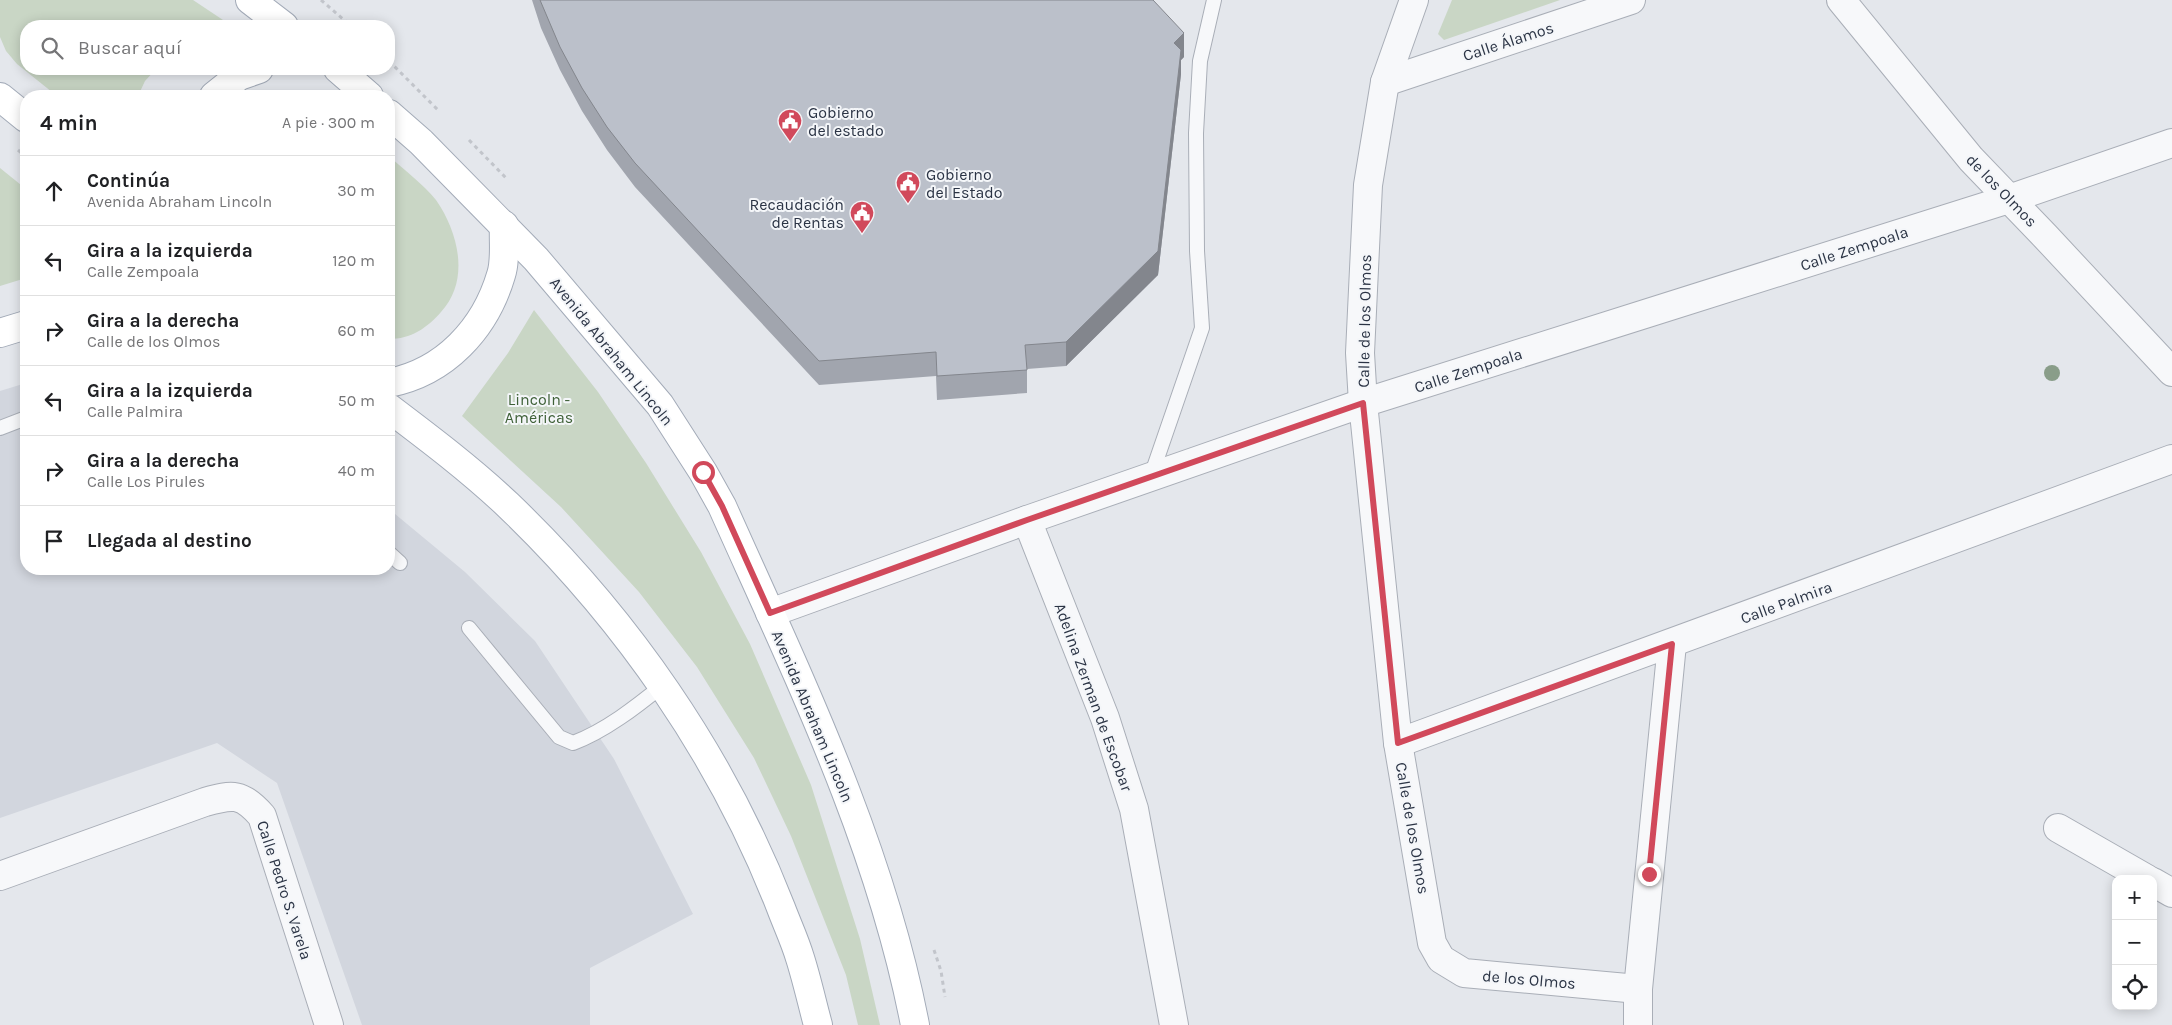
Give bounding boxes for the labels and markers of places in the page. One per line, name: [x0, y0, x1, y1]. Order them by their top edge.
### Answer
place label: Gobierno del estado: [808, 103, 884, 140]
public building icon: Gobierno del estado: [777, 108, 803, 142]
place label: Gobierno del Estado: [926, 165, 1002, 202]
public building icon: Gobierno del Estado: [895, 170, 921, 204]
place label: Recaudación de Rentas: [750, 195, 844, 232]
public building icon: Recaudación de Rentas: [849, 200, 875, 234]

